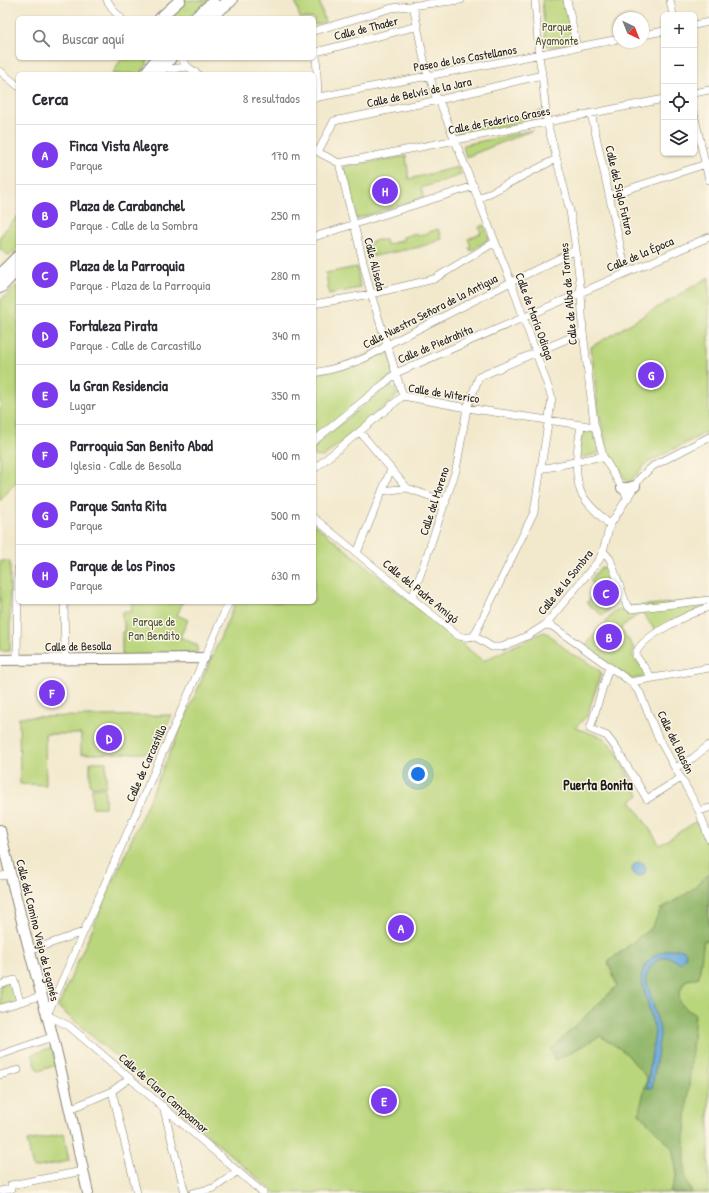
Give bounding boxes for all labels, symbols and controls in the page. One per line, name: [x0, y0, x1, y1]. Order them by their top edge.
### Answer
street label: Calle de Thader: [332, 12, 400, 44]
north arrow: [613, 12, 649, 48]
map controls: [661, 12, 697, 156]
button: +: [661, 12, 697, 48]
search box: [16, 16, 316, 60]
park label: Parque Ayamonte: [536, 18, 579, 49]
icon: search: [30, 27, 52, 49]
text: Buscar aquí: [62, 28, 125, 49]
street label: Paseo de los Castellanos: [412, 40, 518, 75]
button: −: [661, 48, 697, 84]
street label: Calle de Belvís de la Jara: [365, 73, 473, 111]
button: locate: [661, 84, 697, 120]
text: Cerca: [32, 87, 68, 110]
text: 8 resultados: [243, 89, 300, 107]
street label: Calle de Federico Grases: [447, 102, 552, 138]
button: layers: [661, 120, 697, 156]
text: Finca Vista Alegre: [70, 135, 169, 156]
street label: Calle del Siglo Futuro: [601, 144, 639, 237]
text: A: [42, 146, 48, 164]
text: 170 m: [271, 146, 300, 164]
text: Parque: [70, 156, 103, 174]
pin: H: [372, 176, 398, 206]
text: Plaza de Carabanchel: [70, 195, 185, 216]
text: B: [42, 206, 48, 224]
text: 250 m: [271, 206, 300, 224]
text: Parque · Calle de la Sombra: [70, 216, 198, 234]
street label: Calle de la Época: [604, 232, 676, 276]
street label: Calle Aliseda: [360, 235, 390, 293]
street label: Calle de Alba de Tormes: [555, 242, 581, 346]
text: Plaza de la Parroquia: [70, 255, 184, 276]
text: C: [41, 266, 49, 284]
text: 280 m: [271, 266, 300, 284]
street label: Calle Nuestra Señora de la Antigua: [360, 269, 501, 352]
street label: Calle de María Odiaga: [511, 270, 559, 362]
text: Parque · Plaza de la Parroquia: [70, 276, 210, 294]
text: Fortaleza Pirata: [70, 315, 157, 336]
street label: Calle de Piedrahíta: [395, 320, 475, 367]
text: D: [42, 326, 48, 344]
text: 340 m: [272, 326, 300, 344]
text: Parque · Calle de Carcastillo: [70, 336, 201, 354]
pin: G: [638, 360, 664, 390]
text: la Gran Residencia: [70, 375, 168, 396]
street label: Calle de Witerico: [407, 379, 481, 407]
text: E: [42, 386, 48, 404]
text: 350 m: [271, 386, 300, 404]
text: Lugar: [70, 396, 96, 414]
text: Parroquia San Benito Abad: [70, 435, 213, 456]
text: F: [43, 446, 47, 464]
text: 400 m: [272, 446, 300, 464]
text: Iglesia · Calle de Besolla: [70, 456, 181, 474]
street label: Calle del Moreno: [415, 464, 453, 537]
text: Parque Santa Rita: [70, 495, 166, 516]
text: G: [42, 506, 48, 524]
text: 500 m: [271, 506, 300, 524]
text: Parque: [70, 516, 103, 534]
street label: Calle de la Sombra: [533, 545, 597, 618]
text: Parque de los Pinos: [70, 555, 175, 576]
street label: Calle del Padre Amigó: [379, 555, 463, 627]
text: H: [42, 566, 48, 584]
text: 630 m: [271, 566, 300, 584]
text: Parque: [70, 576, 103, 594]
pin: C: [593, 578, 619, 608]
park label: Parque de Pan Bendito: [128, 613, 180, 644]
pin: B: [596, 622, 622, 652]
street label: Calle de Besolla: [45, 637, 112, 655]
pin: F: [39, 678, 65, 708]
street label: Calle del Blasón: [653, 708, 699, 776]
street label: Calle de Carcastillo: [121, 722, 171, 804]
pin: D: [96, 723, 122, 753]
your location: [408, 764, 428, 784]
district label: Puerta Bonita: [563, 775, 633, 794]
street label: Calle del Camino Viejo de Leganés: [12, 857, 64, 1003]
pin: A: [388, 913, 414, 943]
street label: Calle de Clara Campoamor: [115, 1049, 213, 1137]
pin: E: [371, 1086, 397, 1116]

